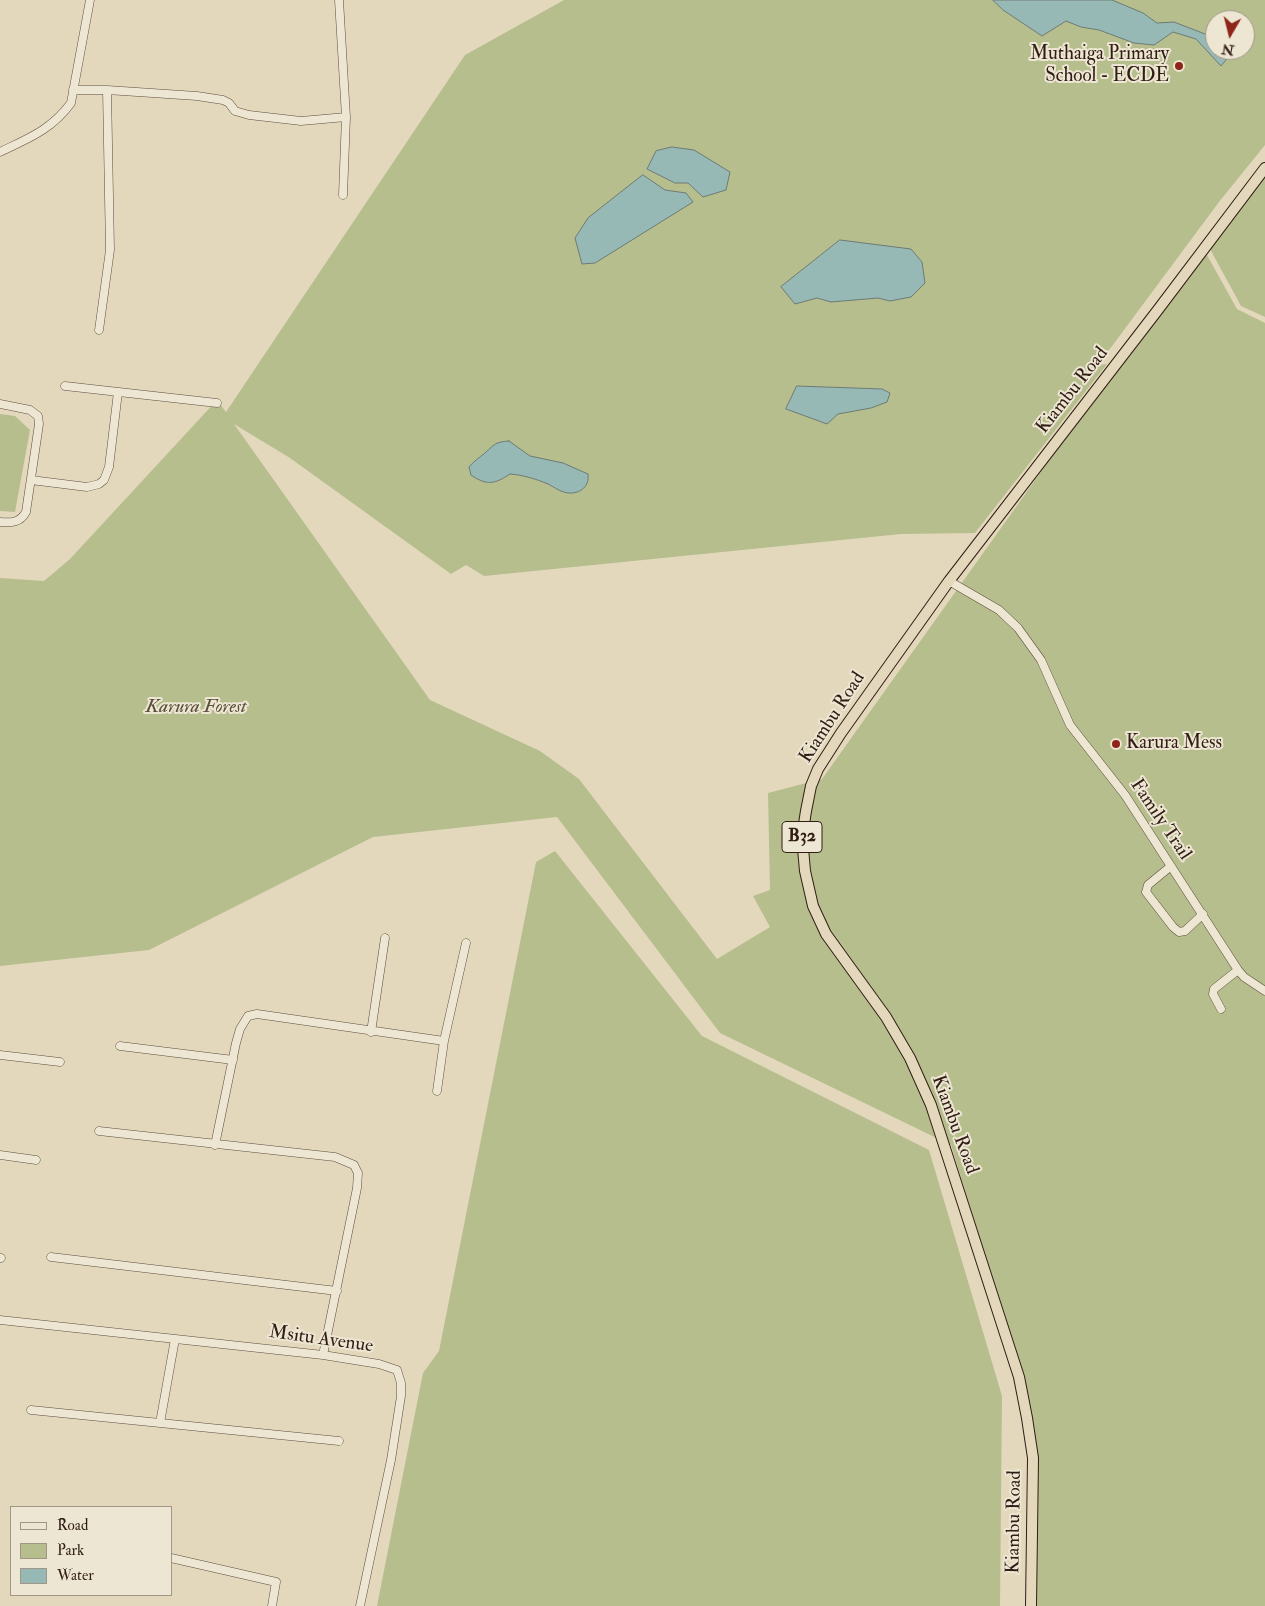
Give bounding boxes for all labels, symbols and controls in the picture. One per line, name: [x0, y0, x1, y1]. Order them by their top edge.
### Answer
north arrow: [1205, 10, 1255, 60]
text: N: [1221, 40, 1235, 59]
place label: Muthaiga Primary School - ECDE: [1030, 44, 1169, 88]
marker: Muthaiga Primary School - ECDE: [1173, 60, 1185, 72]
street label: Kiambu Road: [1032, 343, 1114, 439]
street label: Kiambu Road: [795, 668, 871, 768]
park label: Karura Forest: [146, 697, 246, 719]
place label: Karura Mess: [1126, 733, 1222, 755]
marker: Karura Mess: [1110, 738, 1122, 750]
street label: Family Trail: [1125, 775, 1195, 865]
road number: B32: [782, 822, 822, 852]
street label: Kiambu Road: [926, 1072, 982, 1178]
street label: Msitu Avenue: [268, 1321, 374, 1359]
street label: Kiambu Road: [1003, 1470, 1027, 1574]
legend: [10, 1506, 172, 1596]
text: Road: [57, 1516, 88, 1535]
text: Park: [57, 1541, 84, 1560]
text: Water: [57, 1566, 94, 1585]

